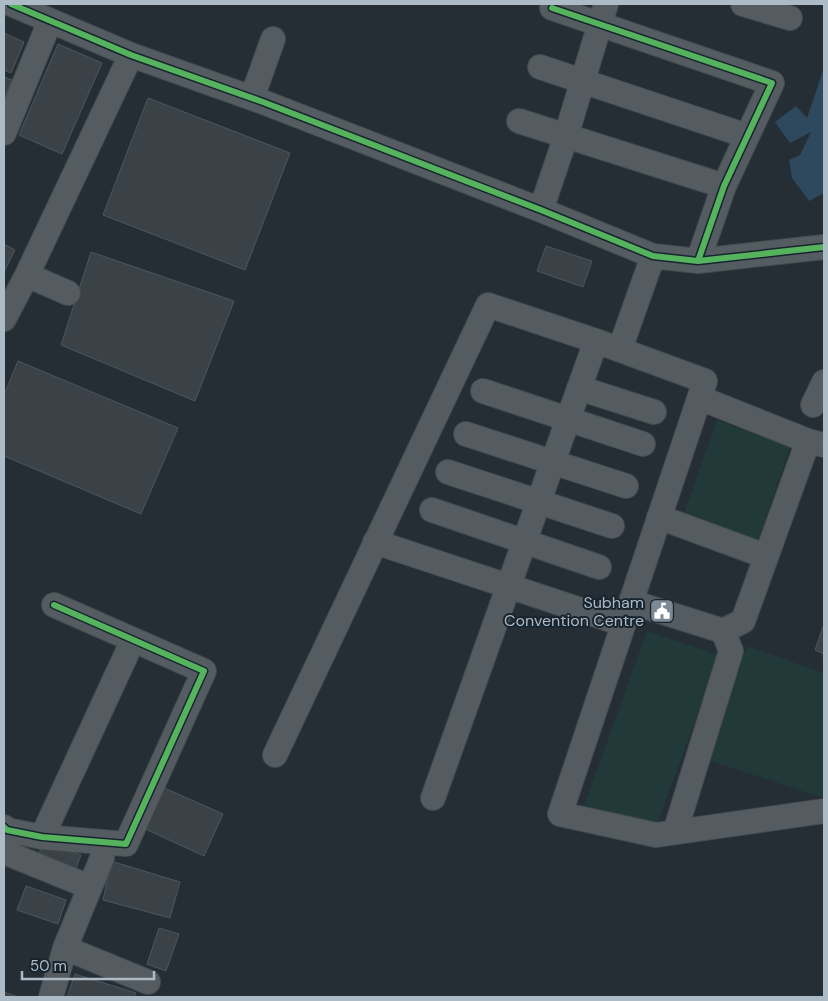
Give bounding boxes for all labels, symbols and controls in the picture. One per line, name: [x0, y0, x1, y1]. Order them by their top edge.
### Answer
place label: Subham Convention Centre: [504, 592, 644, 631]
public building icon: Subham Convention Centre: [649, 598, 675, 624]
scale bar: [22, 948, 155, 980]
text: 50 m: [30, 956, 67, 976]

